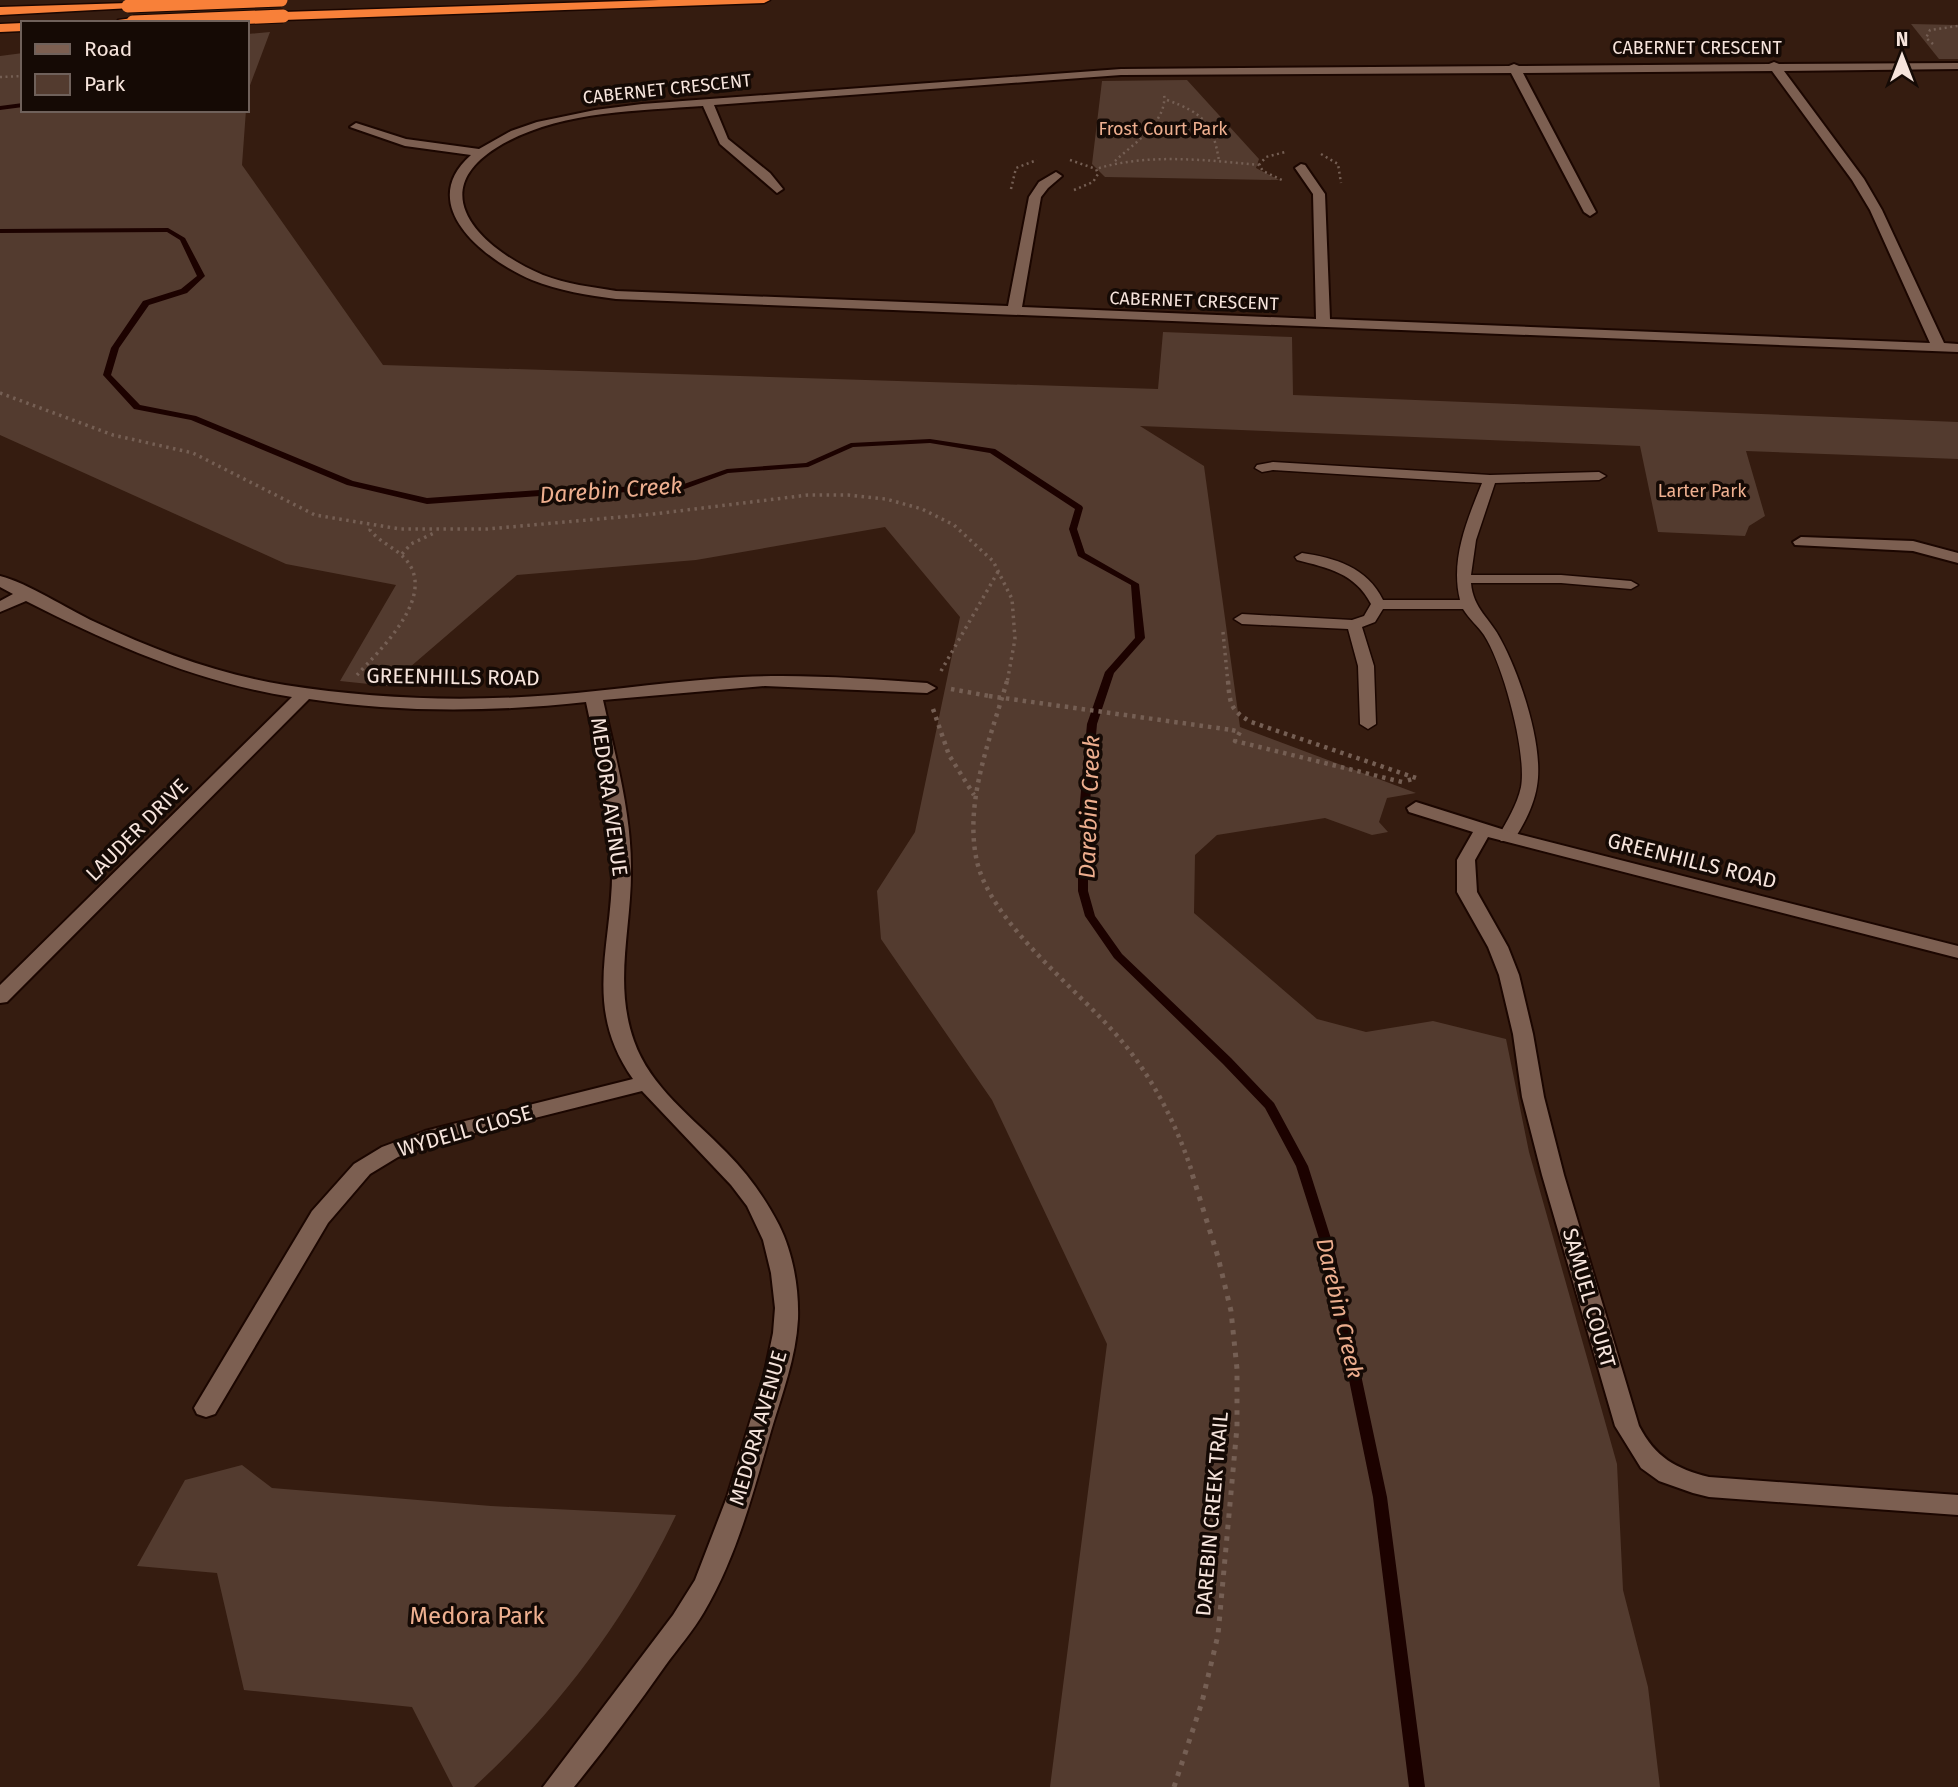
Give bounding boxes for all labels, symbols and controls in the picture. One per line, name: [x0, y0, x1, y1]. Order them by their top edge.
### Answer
legend: [21, 21, 248, 112]
north arrow: [1867, 21, 1937, 91]
text: N: [1896, 28, 1908, 51]
text: Road: [84, 36, 132, 62]
street label: CABERNET CRESCENT: [1612, 37, 1782, 59]
street label: CABERNET CRESCENT: [582, 69, 753, 109]
text: Park: [84, 71, 126, 97]
park label: Frost Court Park: [1098, 118, 1228, 140]
street label: CABERNET CRESCENT: [1109, 287, 1280, 315]
water label: Darebin Creek: [538, 471, 684, 509]
park label: Larter Park: [1658, 480, 1747, 502]
street label: GREENHILLS ROAD: [366, 662, 540, 692]
street label: MEDORA AVENUE: [585, 716, 633, 878]
water label: Darebin Creek: [1073, 735, 1105, 879]
street label: LAUDER DRIVE: [80, 773, 194, 887]
street label: GREENHILLS ROAD: [1605, 827, 1779, 895]
street label: WYDELL CLOSE: [395, 1099, 535, 1163]
street label: SAMUEL COURT: [1557, 1225, 1621, 1371]
water label: Darebin Creek: [1310, 1235, 1370, 1381]
street label: MEDORA AVENUE: [723, 1347, 793, 1509]
street label: DAREBIN CREEK TRAIL: [1190, 1410, 1234, 1617]
park label: Medora Park: [409, 1602, 545, 1630]

